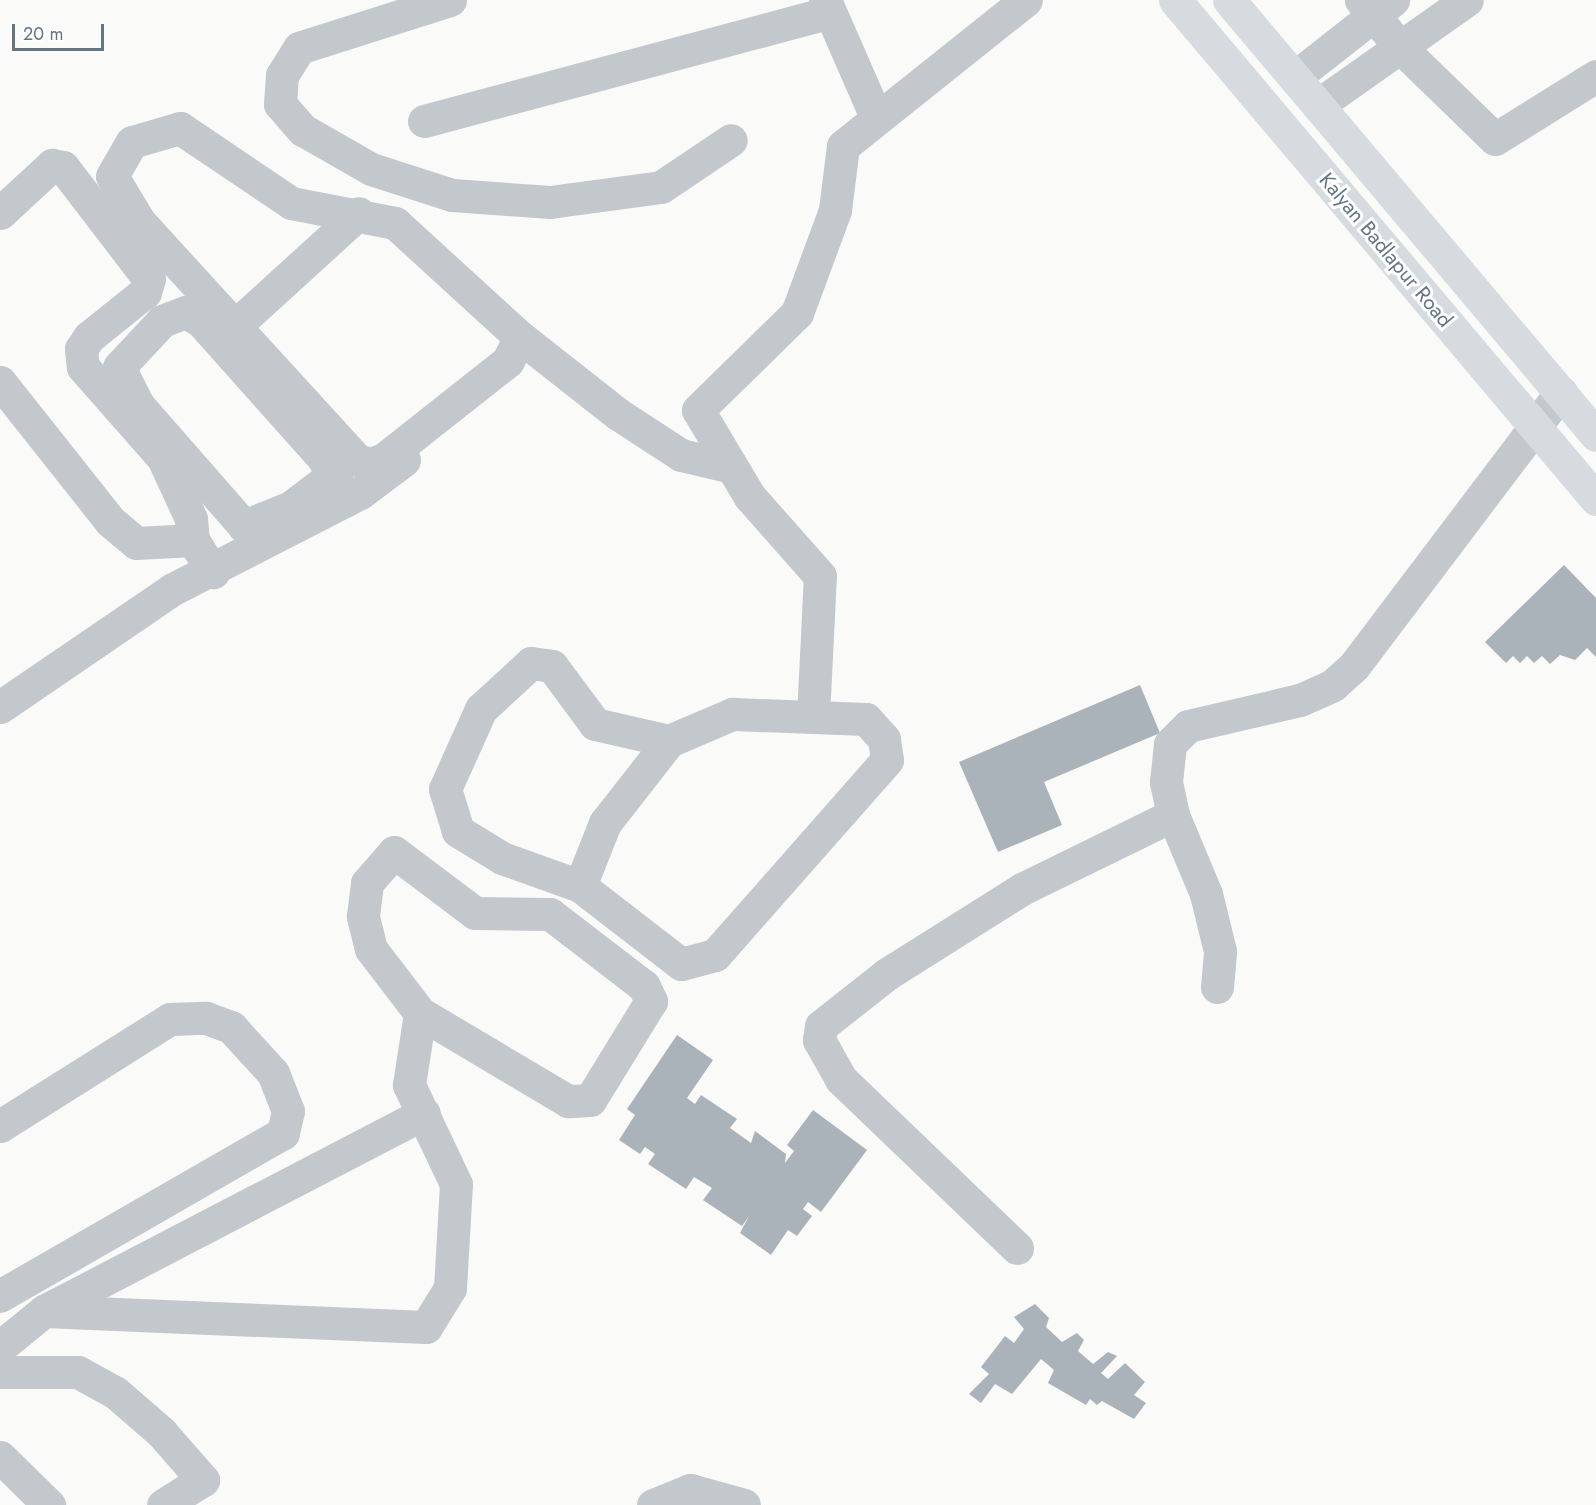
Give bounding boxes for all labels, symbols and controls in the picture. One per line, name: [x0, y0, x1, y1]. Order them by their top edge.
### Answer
scale bar: [15, 12, 106, 50]
text: 20 m: [23, 21, 63, 47]
street label: Kalyan Badlapur Road: [1314, 168, 1458, 332]

